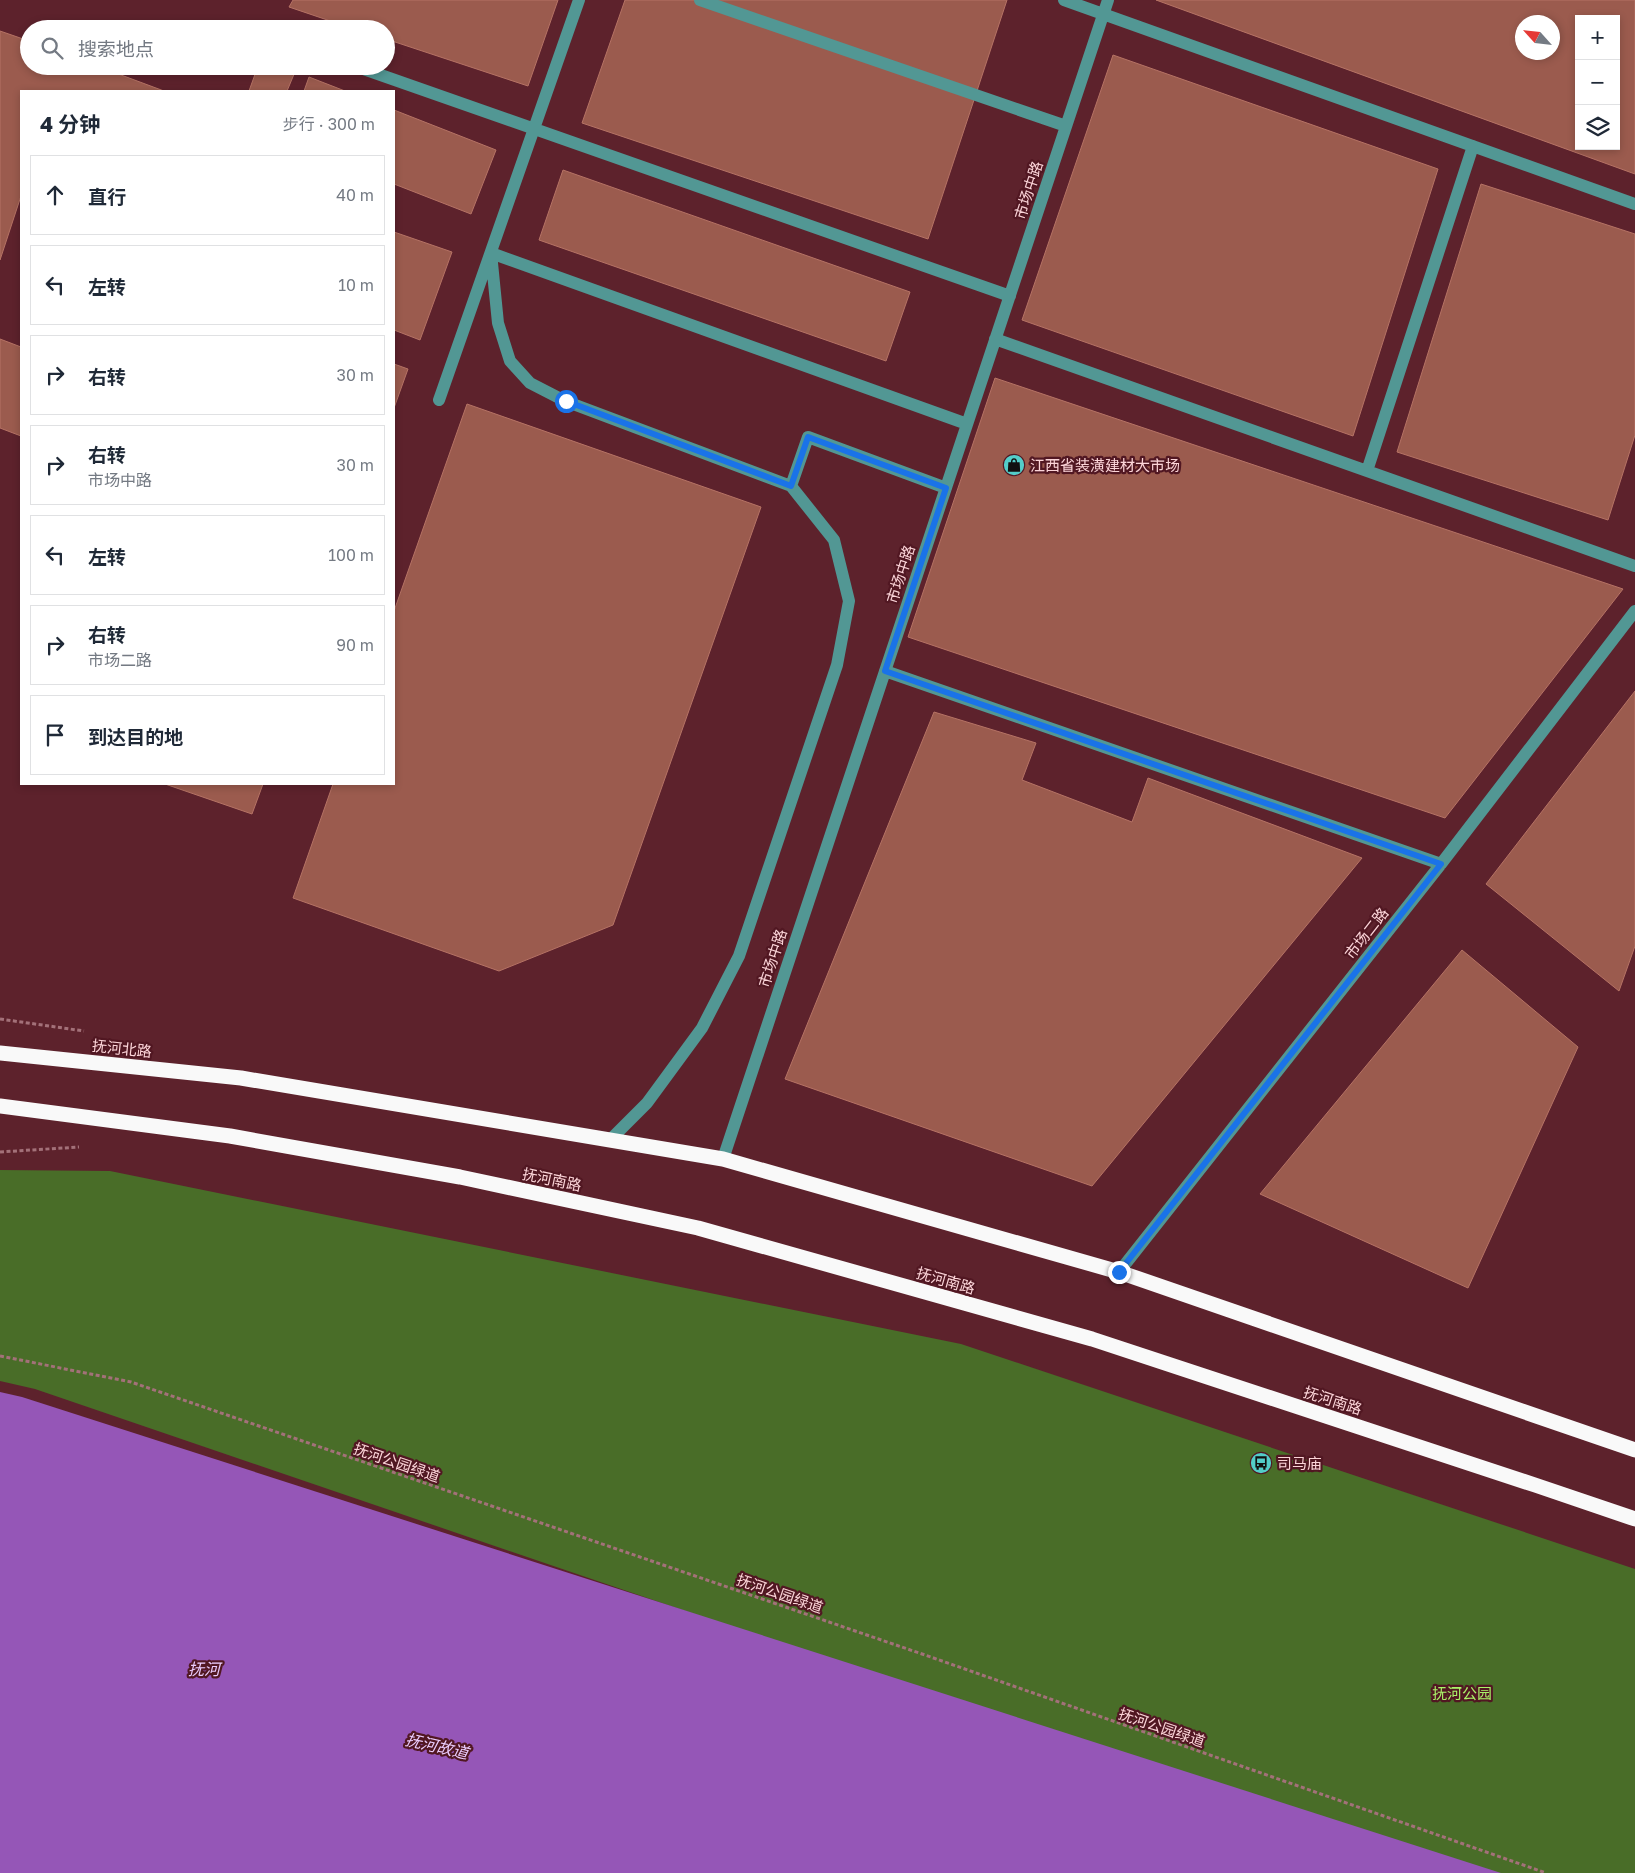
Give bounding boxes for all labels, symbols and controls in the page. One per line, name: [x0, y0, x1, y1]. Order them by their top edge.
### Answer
north arrow: [1515, 15, 1560, 60]
map controls: [1575, 15, 1620, 150]
button: +: [1575, 15, 1620, 60]
search box: [20, 20, 395, 75]
icon: search: [38, 34, 66, 62]
text: 搜索地点: [78, 37, 154, 60]
button: −: [1575, 60, 1620, 105]
button: layers: [1575, 105, 1620, 150]
text: 4 分钟: [40, 111, 100, 137]
text: 步行 · 300 m: [283, 114, 375, 134]
street label: 市场中路: [1010, 159, 1046, 221]
icon: ahead: [41, 181, 69, 209]
text: 直行: [88, 185, 126, 208]
text: 40 m: [336, 185, 374, 205]
icon: left: [41, 271, 69, 299]
text: 左转: [88, 275, 126, 298]
text: 10 m: [338, 275, 374, 295]
icon: right: [41, 361, 69, 389]
text: 右转: [88, 365, 126, 388]
text: 30 m: [337, 365, 374, 385]
route start: [555, 390, 578, 413]
text: 右转: [88, 443, 126, 466]
icon: right: [41, 451, 69, 479]
shop icon: 江西省装潢建材大市场: [1002, 453, 1026, 477]
text: 30 m: [337, 455, 374, 475]
place label: 江西省装潢建材大市场: [1030, 456, 1180, 474]
text: 市场中路: [88, 470, 152, 490]
icon: left: [41, 541, 69, 569]
street label: 市场中路: [882, 543, 918, 605]
text: 左转: [88, 545, 126, 568]
text: 100 m: [328, 545, 374, 565]
text: 右转: [88, 623, 126, 646]
icon: right: [41, 631, 69, 659]
text: 90 m: [336, 635, 374, 655]
text: 市场二路: [88, 650, 152, 670]
icon: arrive: [41, 721, 69, 749]
text: 到达目的地: [88, 725, 183, 748]
street label: 市场二路: [1340, 904, 1392, 962]
street label: 市场中路: [754, 927, 790, 989]
street label: 抚河北路: [91, 1036, 153, 1060]
street label: 抚河南路: [521, 1164, 583, 1194]
route end: [1108, 1261, 1131, 1284]
street label: 抚河南路: [915, 1263, 977, 1297]
street label: 抚河南路: [1302, 1382, 1364, 1418]
street label: 抚河公园绿道: [352, 1439, 442, 1485]
bus stop icon: 司马庙: [1249, 1451, 1273, 1475]
place label: 司马庙: [1277, 1454, 1322, 1472]
street label: 抚河公园绿道: [735, 1570, 825, 1616]
water label: 抚河: [188, 1659, 223, 1679]
park label: 抚河公园: [1432, 1684, 1492, 1702]
street label: 抚河公园绿道: [1117, 1704, 1207, 1750]
water label: 抚河故道: [404, 1729, 472, 1763]

